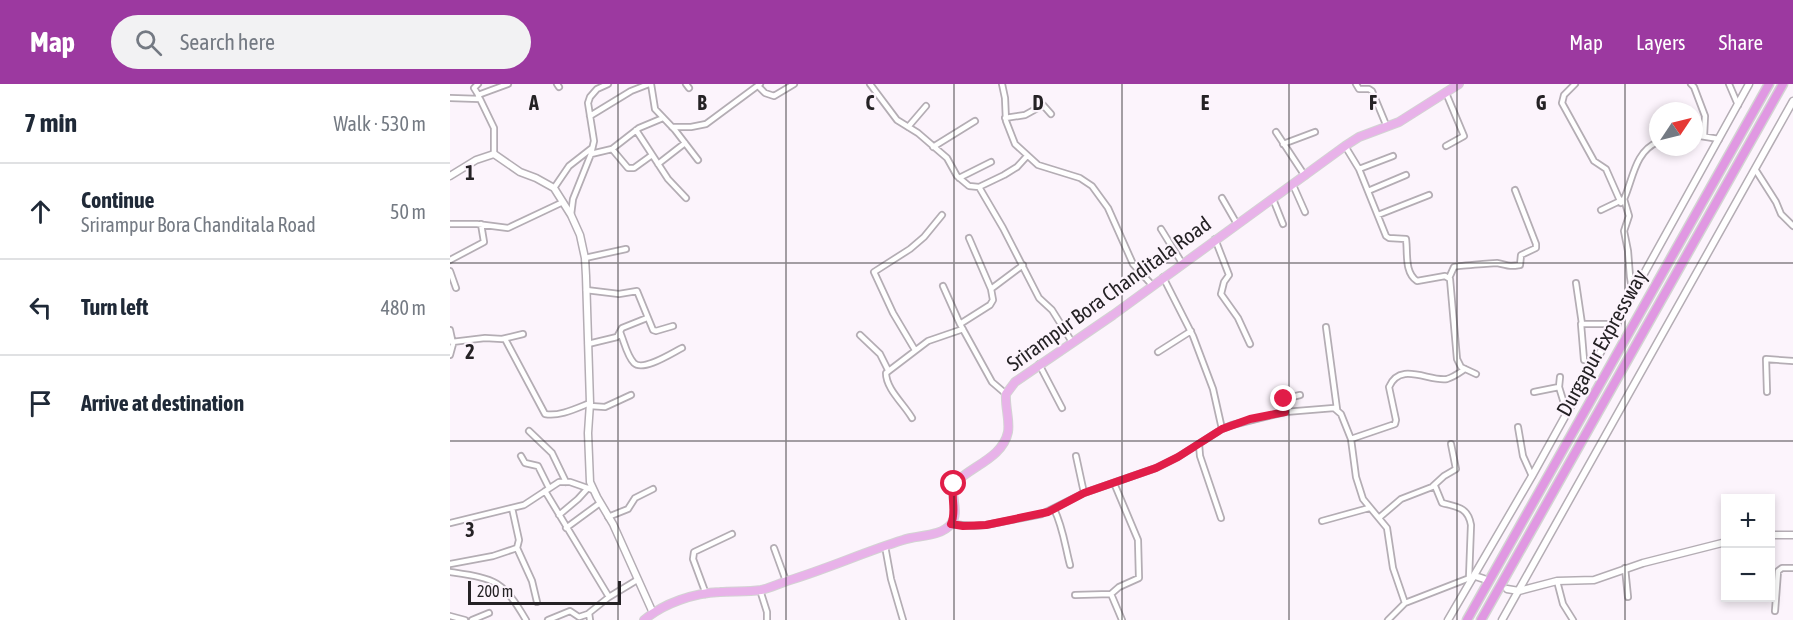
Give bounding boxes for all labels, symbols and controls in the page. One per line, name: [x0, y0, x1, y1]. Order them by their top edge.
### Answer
search box: [111, 15, 531, 69]
text: Map: [30, 26, 75, 58]
icon: search: [132, 26, 165, 59]
text: Search here: [180, 29, 275, 55]
text: Map: [1569, 30, 1603, 54]
text: Layers: [1636, 30, 1686, 54]
text: Share: [1719, 30, 1763, 54]
text: A: [528, 91, 539, 114]
text: B: [697, 91, 707, 114]
text: C: [866, 91, 875, 114]
text: D: [1032, 91, 1044, 114]
text: E: [1201, 91, 1210, 114]
text: F: [1369, 91, 1377, 114]
text: G: [1536, 91, 1547, 114]
north arrow: [1649, 102, 1703, 156]
text: 7 min: [24, 108, 77, 138]
text: Walk · 530 m: [334, 112, 426, 135]
text: 1: [465, 161, 475, 184]
text: Continue: [81, 187, 155, 213]
icon: ahead: [24, 195, 57, 228]
text: 50 m: [390, 200, 426, 223]
street label: Srirampur Bora Chanditala Road: [1002, 211, 1215, 375]
text: Srirampur Bora Chanditala Road: [81, 213, 316, 236]
street label: Durgapur Expressway: [1551, 265, 1651, 420]
icon: left: [24, 291, 57, 324]
text: Turn left: [81, 294, 148, 320]
text: 480 m: [381, 296, 426, 319]
text: 2: [465, 340, 475, 363]
route end: [1270, 385, 1296, 411]
icon: arrive: [24, 387, 57, 420]
text: Arrive at destination: [81, 390, 244, 416]
route start: [940, 470, 966, 496]
map controls: [1721, 494, 1775, 602]
button: +: [1721, 494, 1775, 548]
text: 3: [465, 518, 475, 541]
button: −: [1721, 548, 1775, 602]
scale bar: [468, 578, 621, 606]
text: 200 m: [477, 582, 513, 600]

